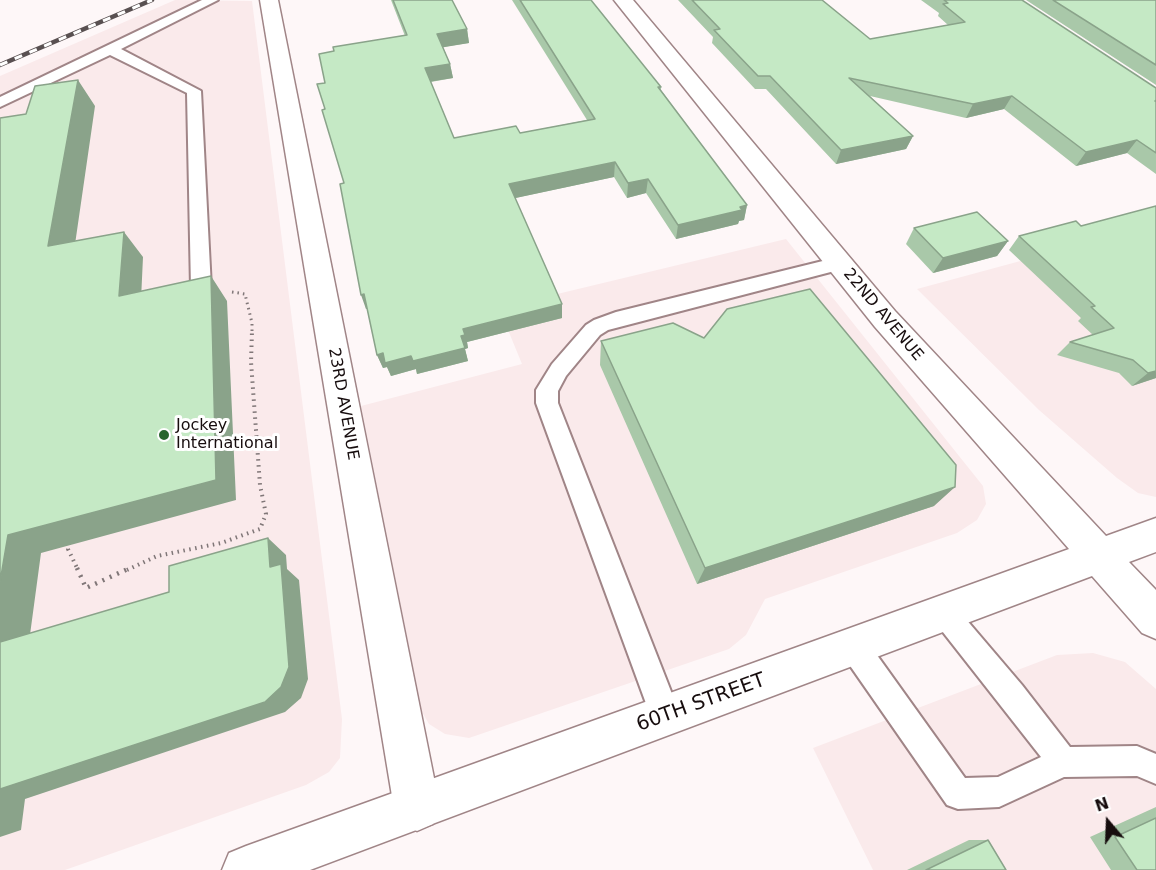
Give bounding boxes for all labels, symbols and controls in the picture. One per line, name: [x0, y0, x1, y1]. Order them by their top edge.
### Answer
street label: 22ND AVENUE: [839, 265, 927, 365]
street label: 23RD AVENUE: [324, 346, 362, 462]
place label: Jockey International: [176, 416, 278, 454]
marker: Jockey International: [157, 428, 171, 442]
street label: 60TH STREET: [633, 669, 769, 737]
north arrow: [1078, 792, 1138, 852]
text: N: [1093, 793, 1111, 816]

